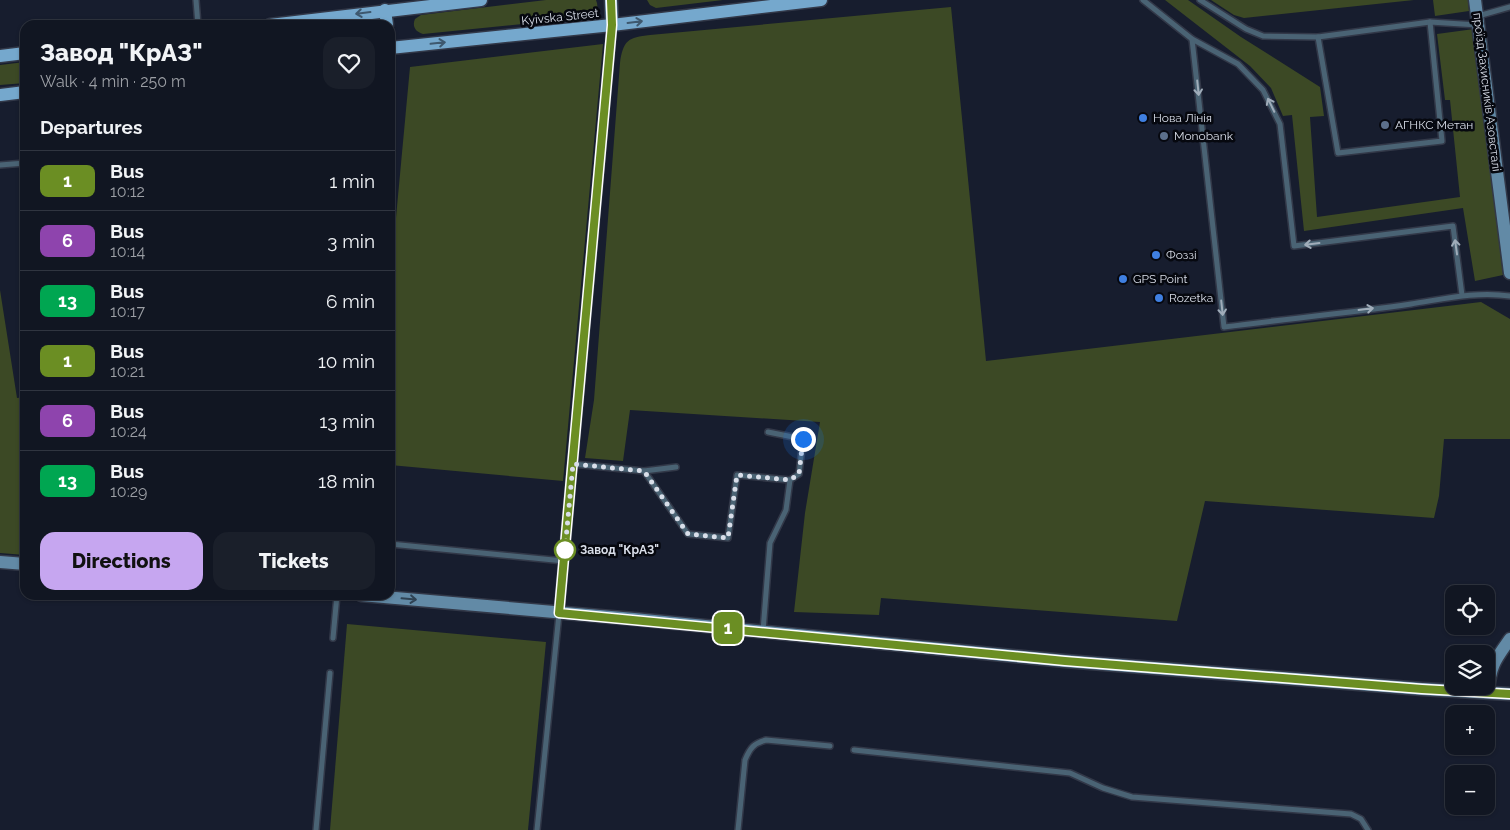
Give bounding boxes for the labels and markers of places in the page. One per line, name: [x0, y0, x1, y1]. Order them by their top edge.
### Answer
place label: Нова Лінія: [1153, 111, 1212, 125]
marker: Нова Лінія: [1137, 112, 1149, 124]
place label: АГНКС Метан: [1395, 118, 1473, 132]
marker: АГНКС Метан: [1379, 119, 1391, 131]
place label: Monobank: [1174, 129, 1234, 143]
marker: Monobank: [1158, 130, 1170, 142]
place label: Фоззі: [1166, 248, 1197, 262]
marker: Фоззі: [1150, 249, 1162, 261]
place label: GPS Point: [1133, 272, 1187, 286]
marker: GPS Point: [1117, 273, 1129, 285]
place label: Rozetka: [1169, 291, 1213, 305]
marker: Rozetka: [1153, 292, 1165, 304]
marker: Завод "КрАЗ": [554, 539, 576, 561]
place label: Завод "КрАЗ": [580, 543, 659, 557]

